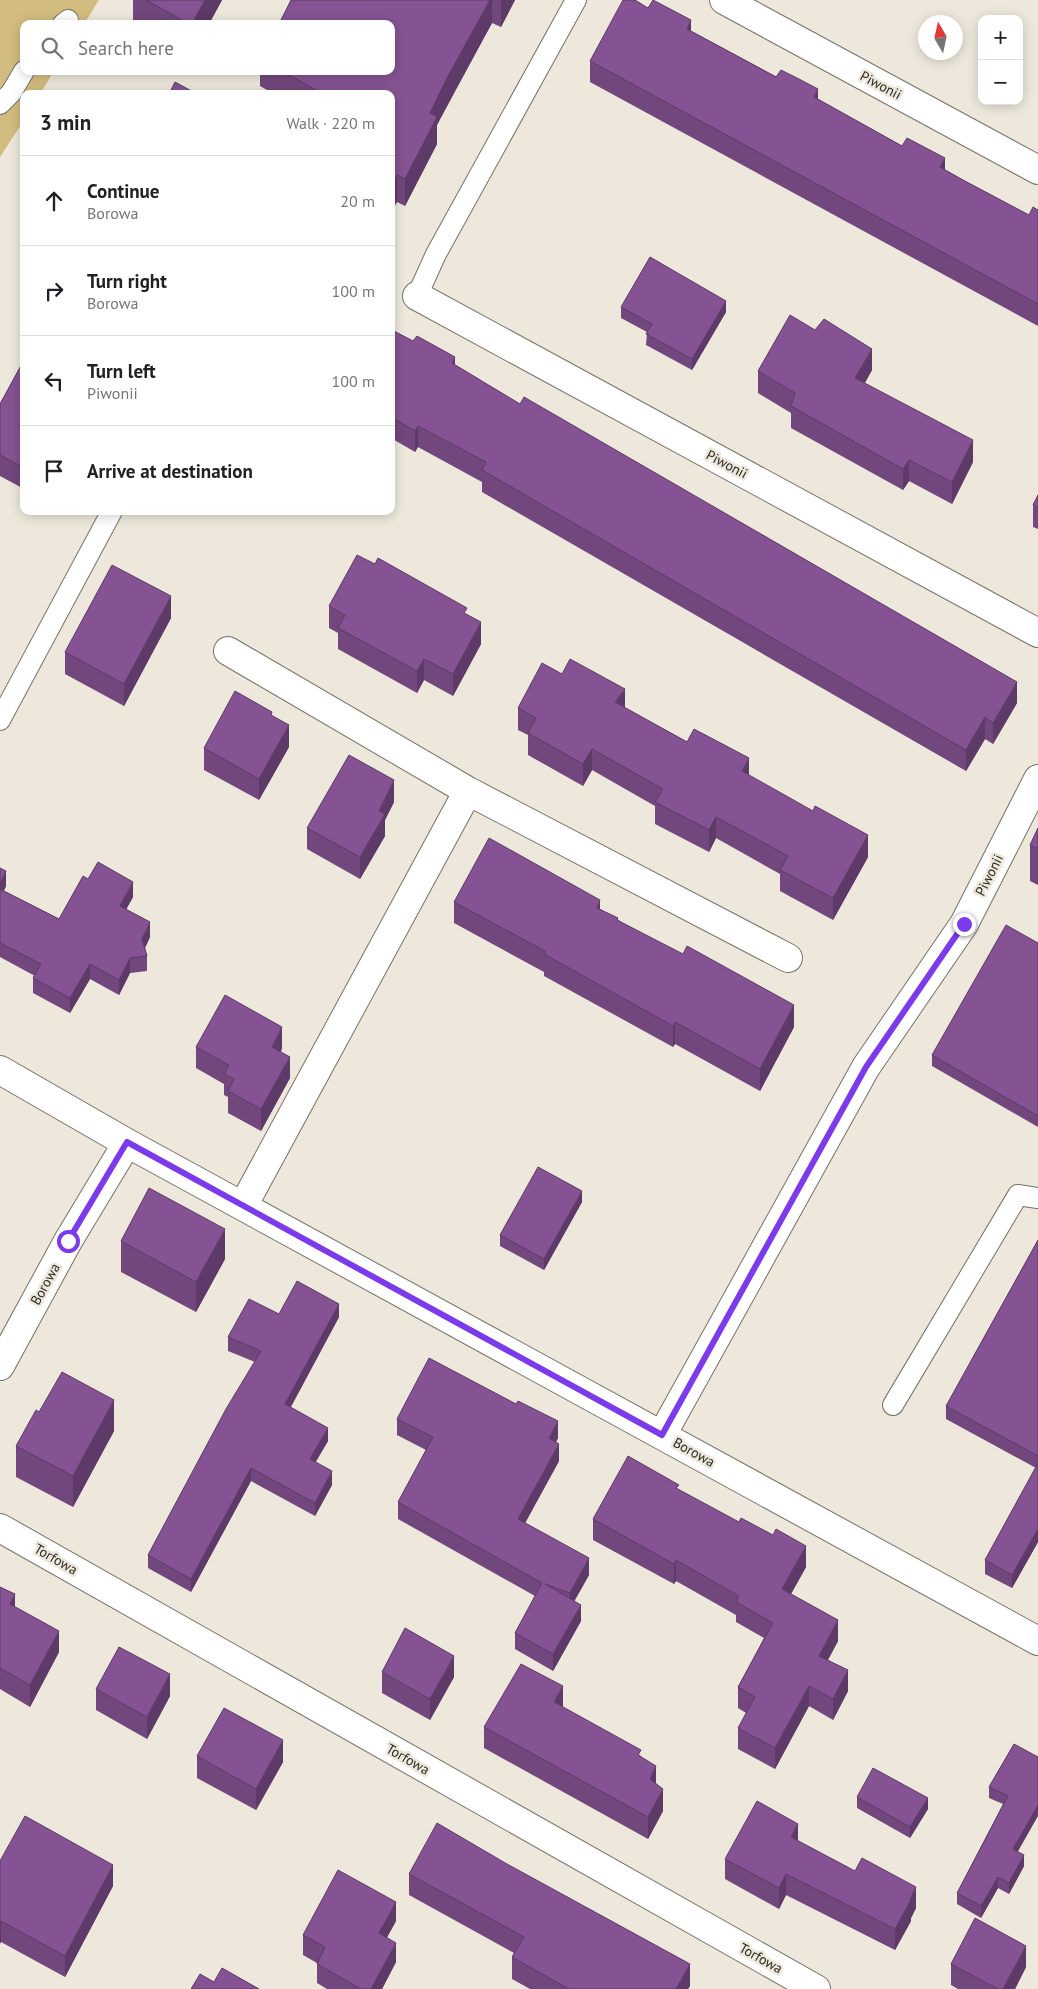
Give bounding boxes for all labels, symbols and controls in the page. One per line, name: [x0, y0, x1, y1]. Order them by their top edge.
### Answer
north arrow: [918, 15, 963, 60]
map controls: [978, 15, 1023, 105]
button: +: [978, 15, 1023, 60]
search box: [20, 20, 395, 75]
icon: search: [38, 34, 66, 62]
text: Search here: [78, 36, 174, 60]
button: −: [978, 60, 1023, 105]
street label: Piwonii: [857, 67, 905, 103]
text: 3 min: [40, 109, 91, 136]
text: Walk · 220 m: [286, 113, 375, 133]
text: Continue: [87, 179, 159, 203]
icon: ahead: [40, 187, 68, 215]
text: 20 m: [340, 191, 375, 211]
text: Borowa: [87, 203, 138, 223]
text: Turn right: [87, 269, 167, 293]
icon: right: [40, 277, 68, 305]
text: 100 m: [332, 281, 375, 301]
text: Borowa: [87, 293, 138, 313]
text: Turn left: [87, 359, 156, 383]
icon: left: [40, 367, 68, 395]
text: 100 m: [332, 371, 375, 391]
text: Piwonii: [87, 383, 138, 403]
street label: Piwonii: [703, 446, 751, 482]
icon: arrive: [40, 457, 68, 485]
text: Arrive at destination: [87, 459, 253, 483]
street label: Piwonii: [971, 851, 1007, 899]
route end: [953, 913, 976, 936]
route start: [57, 1230, 80, 1253]
street label: Borowa: [26, 1260, 64, 1308]
street label: Borowa: [670, 1433, 718, 1471]
street label: Torfowa: [31, 1539, 81, 1579]
street label: Torfowa: [383, 1739, 433, 1779]
street label: Torfowa: [736, 1939, 786, 1977]

